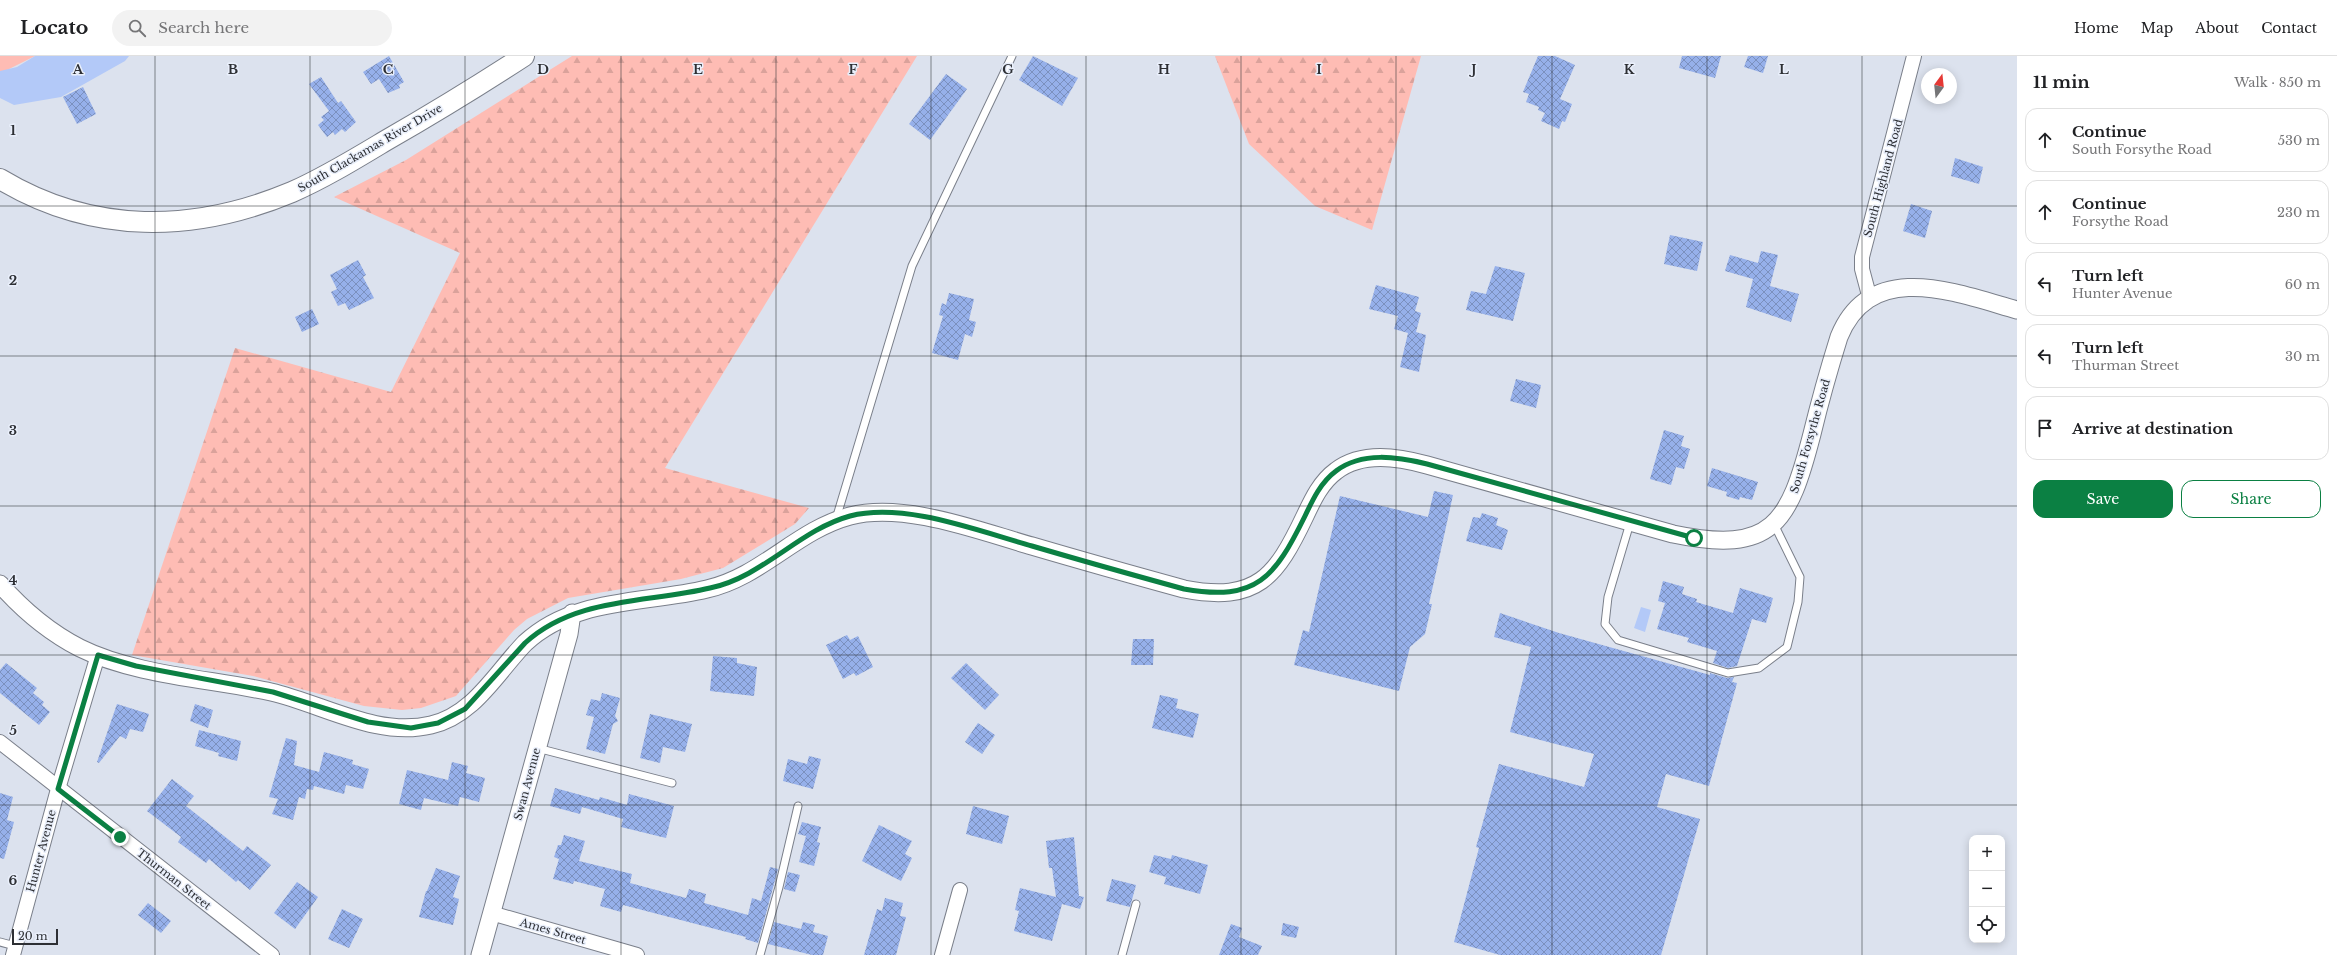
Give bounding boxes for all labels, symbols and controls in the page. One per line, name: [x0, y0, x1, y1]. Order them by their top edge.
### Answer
search box: [112, 10, 392, 46]
text: Locato: [20, 16, 88, 39]
icon: search: [126, 17, 148, 39]
text: Search here: [158, 18, 249, 37]
text: Home: [2074, 19, 2119, 37]
text: Map: [2141, 19, 2173, 37]
text: About: [2195, 19, 2239, 37]
text: Contact: [2261, 19, 2317, 37]
text: A: [72, 61, 84, 78]
text: B: [228, 61, 238, 78]
text: C: [383, 61, 394, 78]
text: D: [537, 61, 549, 78]
text: E: [693, 61, 703, 78]
text: F: [849, 61, 858, 78]
text: G: [1002, 61, 1014, 78]
text: H: [1158, 61, 1170, 78]
text: I: [1316, 61, 1322, 78]
text: J: [1468, 61, 1477, 78]
text: K: [1624, 61, 1635, 78]
text: L: [1779, 61, 1789, 78]
north arrow: [1921, 68, 1957, 104]
text: 11 min: [2033, 72, 2090, 93]
text: Walk · 850 m: [2234, 74, 2321, 91]
street label: South Clackamas River Drive: [295, 101, 445, 195]
street label: South Highland Road: [1860, 117, 1906, 239]
text: 1: [10, 122, 16, 139]
text: Continue: [2072, 122, 2147, 141]
icon: ahead: [2034, 129, 2056, 151]
text: 530 m: [2278, 132, 2320, 149]
text: South Forsythe Road: [2072, 141, 2212, 158]
text: Continue: [2072, 194, 2147, 213]
icon: ahead: [2034, 201, 2056, 223]
text: 230 m: [2277, 204, 2320, 221]
text: Forsythe Road: [2072, 213, 2169, 230]
text: Turn left: [2072, 266, 2143, 285]
text: 2: [9, 272, 17, 289]
icon: left: [2034, 273, 2056, 295]
text: 60 m: [2285, 276, 2320, 293]
text: Hunter Avenue: [2072, 285, 2172, 302]
text: Turn left: [2072, 338, 2143, 357]
icon: left: [2034, 345, 2056, 367]
text: 30 m: [2285, 348, 2320, 365]
text: Thurman Street: [2072, 357, 2179, 374]
street label: South Forsythe Road: [1787, 377, 1833, 495]
icon: arrive: [2034, 417, 2056, 439]
text: Arrive at destination: [2072, 419, 2233, 438]
text: 3: [9, 422, 17, 439]
button: Save: [2033, 480, 2173, 518]
button: Share: [2181, 480, 2321, 518]
route start: [1685, 529, 1703, 547]
text: 4: [9, 572, 18, 589]
text: 5: [9, 722, 17, 739]
street label: Swan Avenue: [511, 746, 543, 822]
street label: Hunter Avenue: [23, 808, 59, 894]
route end: [111, 828, 129, 846]
map controls: [1969, 835, 2005, 943]
button: +: [1969, 835, 2005, 871]
street label: Thurman Street: [134, 846, 215, 913]
button: −: [1969, 871, 2005, 907]
text: 6: [9, 872, 18, 889]
button: locate: [1969, 907, 2005, 943]
street label: Ames Street: [518, 915, 588, 947]
scale bar: [12, 927, 58, 946]
text: 20 m: [18, 929, 48, 943]

